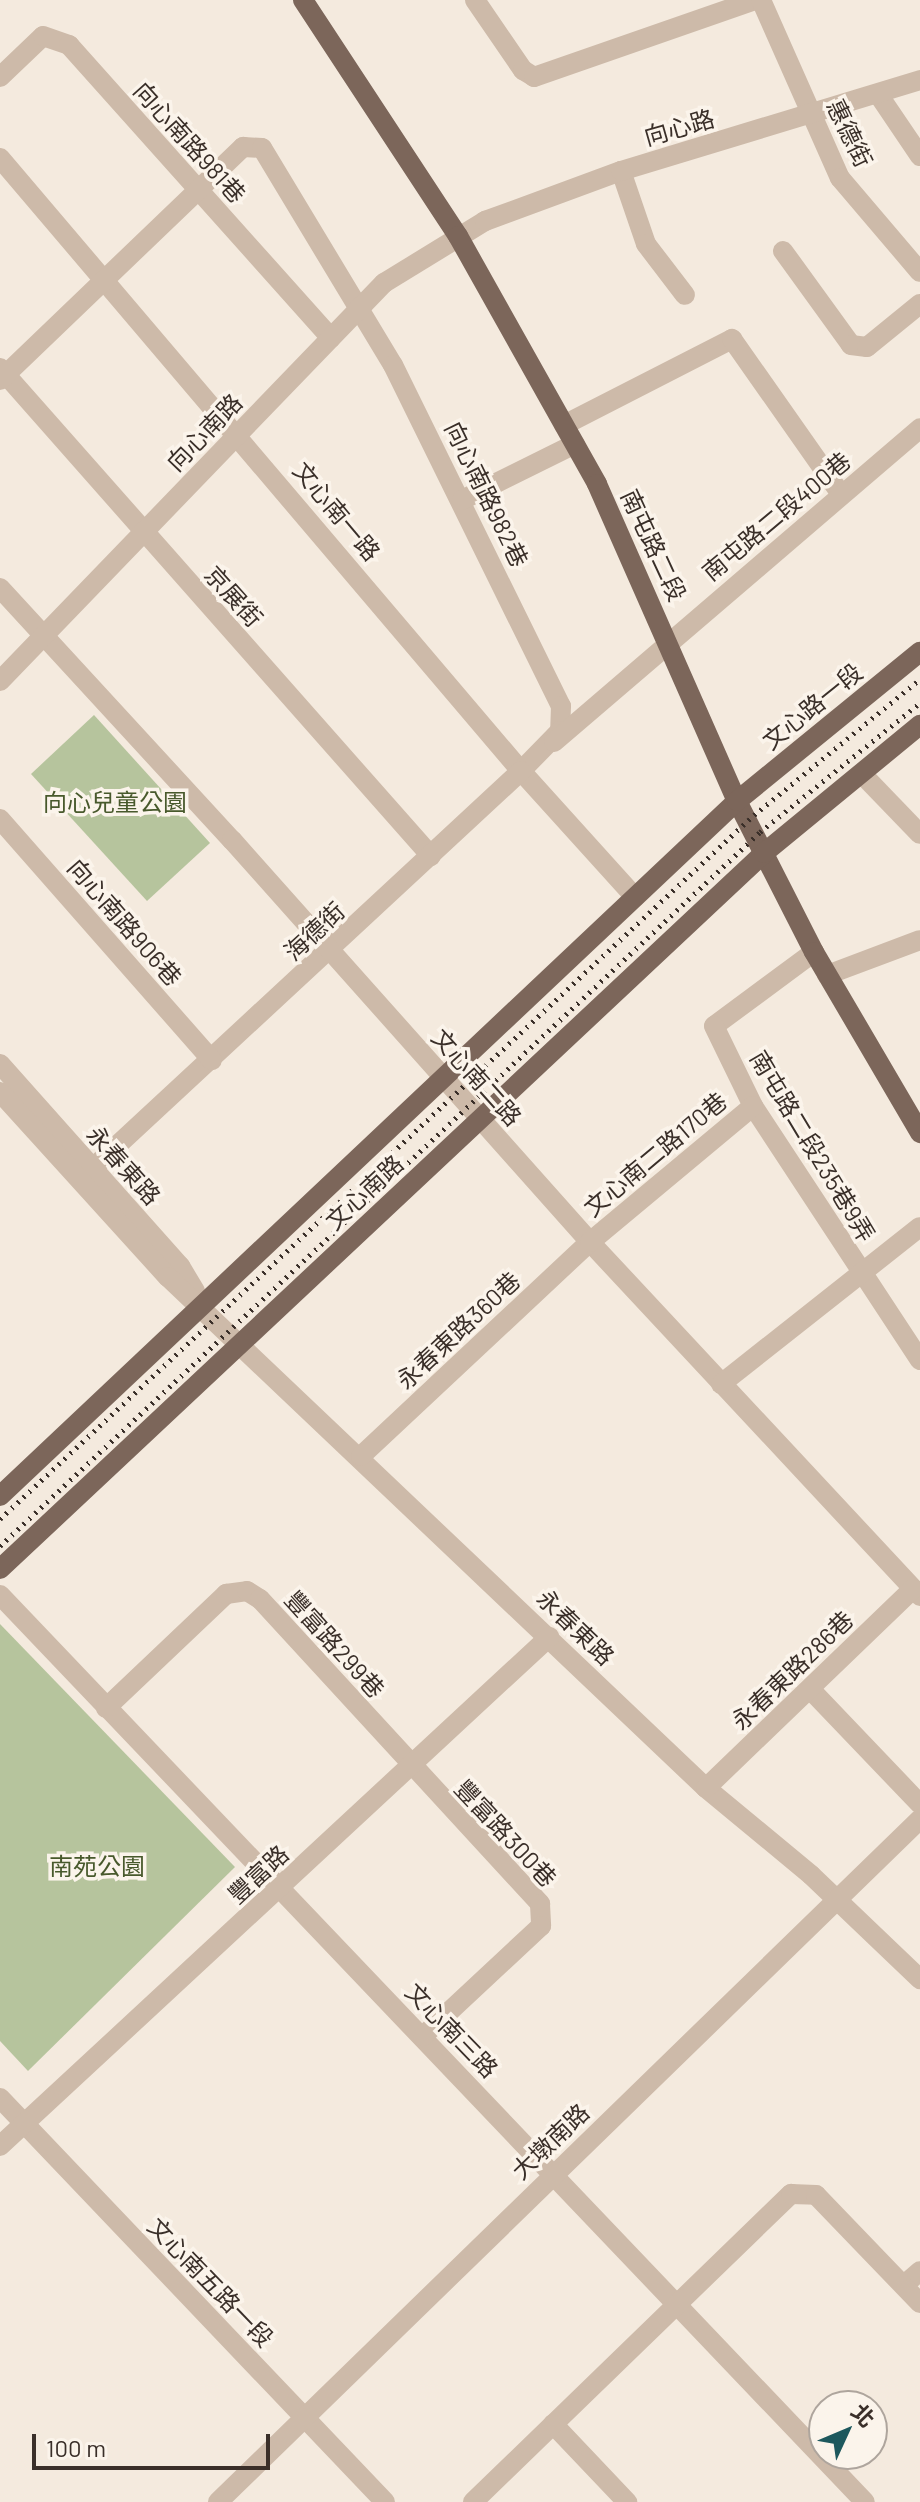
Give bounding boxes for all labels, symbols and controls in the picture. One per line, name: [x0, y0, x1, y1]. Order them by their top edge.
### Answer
street label: 向心南路981巷: [128, 76, 252, 208]
street label: 惠德街: [821, 94, 879, 172]
street label: 向心路: [640, 103, 718, 151]
street label: 向心南路: [160, 387, 248, 477]
street label: 向心南路982巷: [439, 417, 535, 571]
street label: 南屯路二段400巷: [696, 446, 856, 586]
street label: 文心南一路: [287, 456, 387, 566]
street label: 南屯路二段: [616, 485, 692, 605]
street label: 京展街: [199, 560, 269, 632]
street label: 文心路一段: [756, 657, 868, 755]
park label: 向心兒童公園: [43, 788, 187, 816]
street label: 向心南路906巷: [62, 853, 188, 991]
street label: 海德街: [278, 896, 350, 966]
street label: 文心南二路: [426, 1023, 528, 1131]
street label: 南屯路二段235巷9弄: [745, 1045, 881, 1247]
street label: 文心南二路170巷: [578, 1086, 732, 1222]
street label: 永春東路: [81, 1120, 167, 1210]
street label: 文心南路: [319, 1149, 409, 1235]
street label: 永春東路360巷: [390, 1265, 526, 1395]
street label: 永春東路: [531, 1583, 621, 1671]
street label: 豐富路299巷: [280, 1585, 390, 1703]
street label: 永春東路286巷: [725, 1605, 859, 1735]
street label: 豐富路300巷: [449, 1774, 563, 1892]
street label: 豐富路: [222, 1839, 294, 1909]
park label: 南苑公園: [49, 1852, 145, 1880]
street label: 文心南三路: [400, 1977, 504, 2083]
street label: 大墩南路: [505, 2097, 595, 2185]
street label: 文心南五路一段: [142, 2212, 280, 2352]
north arrow: [808, 2390, 888, 2470]
text: 北: [847, 2398, 881, 2432]
scale bar: [36, 2418, 274, 2468]
text: 100 m: [46, 2433, 106, 2462]

